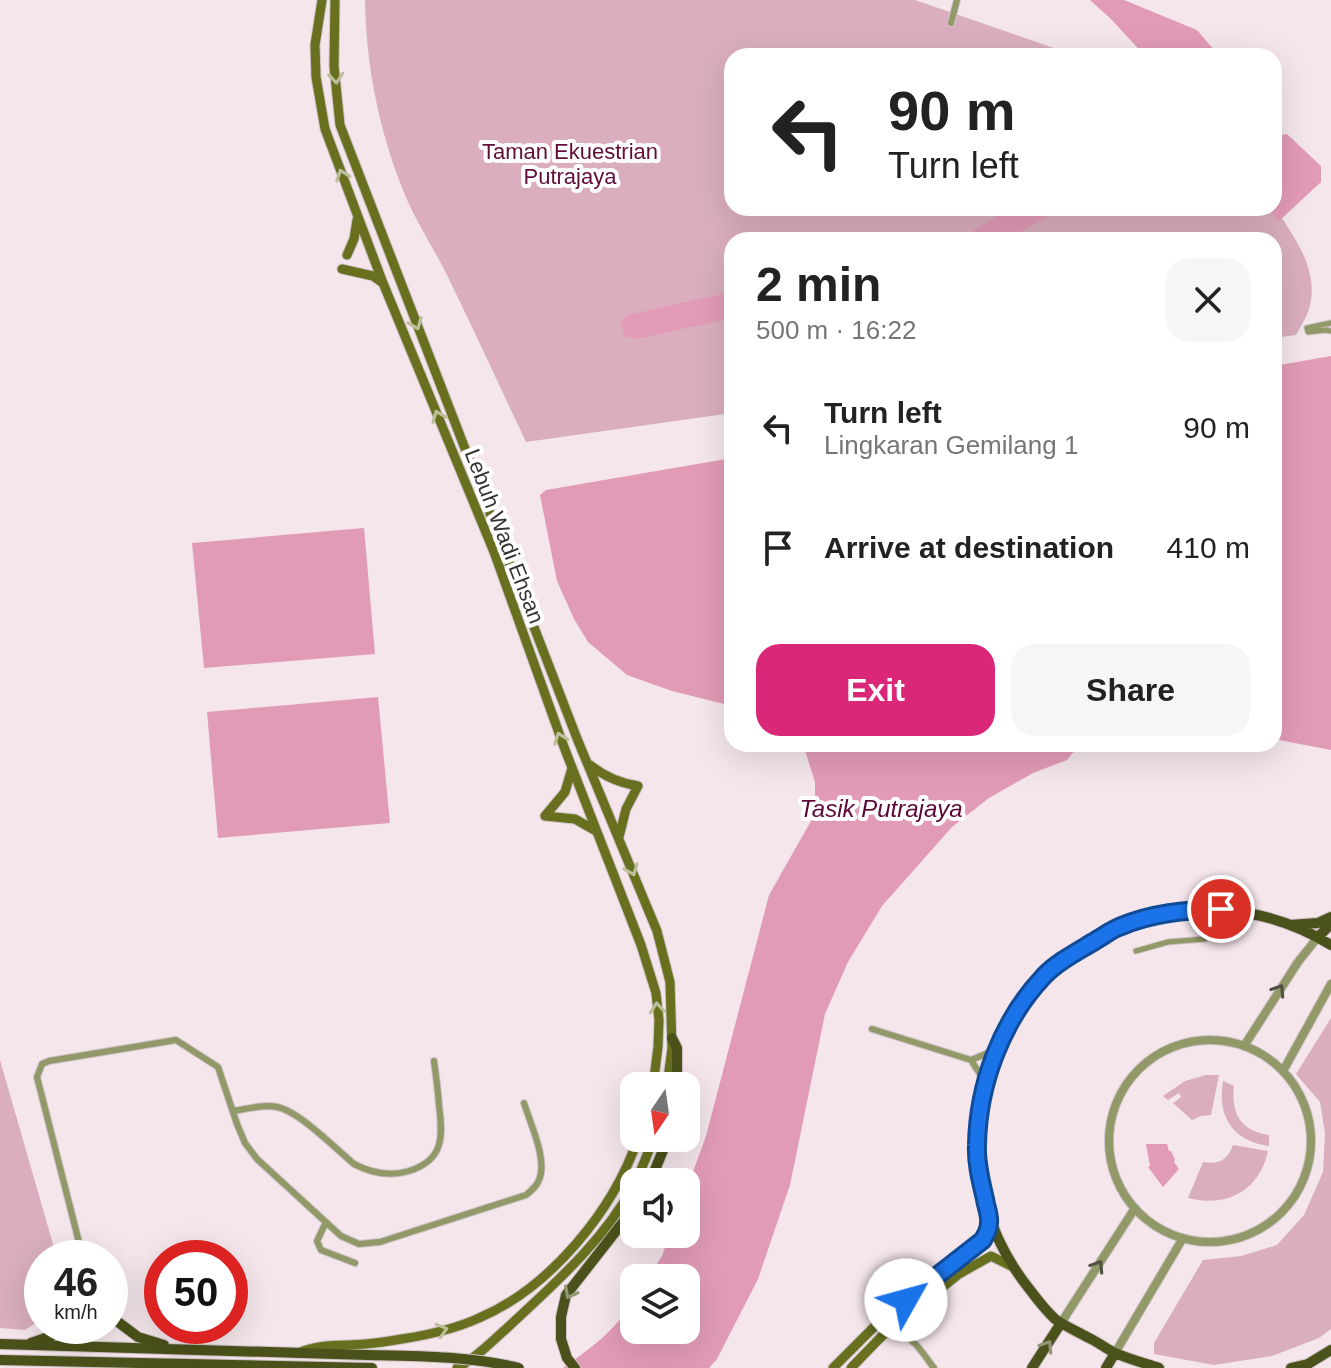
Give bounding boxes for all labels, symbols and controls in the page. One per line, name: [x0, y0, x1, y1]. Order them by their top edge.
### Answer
one-way arrow: [327, 72, 344, 85]
text: 90 m: [888, 79, 1016, 142]
icon: left: [756, 80, 860, 184]
park label: Taman Ekuestrian Putrajaya: [482, 139, 658, 189]
text: Turn left: [888, 145, 1019, 186]
one-way arrow: [335, 169, 352, 183]
text: 2 min: [756, 258, 881, 311]
button: close: [1166, 258, 1250, 342]
text: 500 m · 16:22: [756, 315, 916, 345]
one-way arrow: [406, 316, 423, 330]
text: Turn left: [824, 396, 942, 429]
icon: left: [756, 406, 800, 450]
one-way arrow: [432, 410, 448, 424]
text: 90 m: [1183, 411, 1250, 444]
text: Lingkaran Gemilang 1: [824, 430, 1078, 460]
street label: Lebuh Wadi Ehsan: [460, 445, 549, 627]
icon: arrive: [756, 526, 800, 570]
text: Arrive at destination: [824, 531, 1114, 564]
text: 410 m: [1167, 531, 1250, 564]
button: Exit: [756, 644, 995, 736]
button: Share: [1011, 644, 1250, 736]
one-way arrow: [554, 732, 570, 746]
water label: Tasik Putrajaya: [799, 795, 963, 822]
one-way arrow: [622, 862, 638, 876]
pin: [1187, 875, 1255, 943]
icon: arrive: [1199, 887, 1243, 931]
one-way arrow: [1269, 985, 1284, 999]
one-way arrow: [649, 1002, 666, 1015]
north arrow: [620, 1072, 700, 1152]
map controls: [620, 1072, 700, 1344]
button: sound: [620, 1168, 700, 1248]
speed limit sign: 50: [144, 1240, 248, 1344]
position arrow: [864, 1258, 948, 1342]
text: 46: [54, 1260, 98, 1304]
one-way arrow: [1089, 1260, 1104, 1275]
button: layers: [620, 1264, 700, 1344]
one-way arrow: [565, 1284, 580, 1299]
text: km/h: [54, 1301, 98, 1323]
one-way arrow: [435, 1323, 449, 1339]
one-way arrow: [1037, 1340, 1052, 1354]

